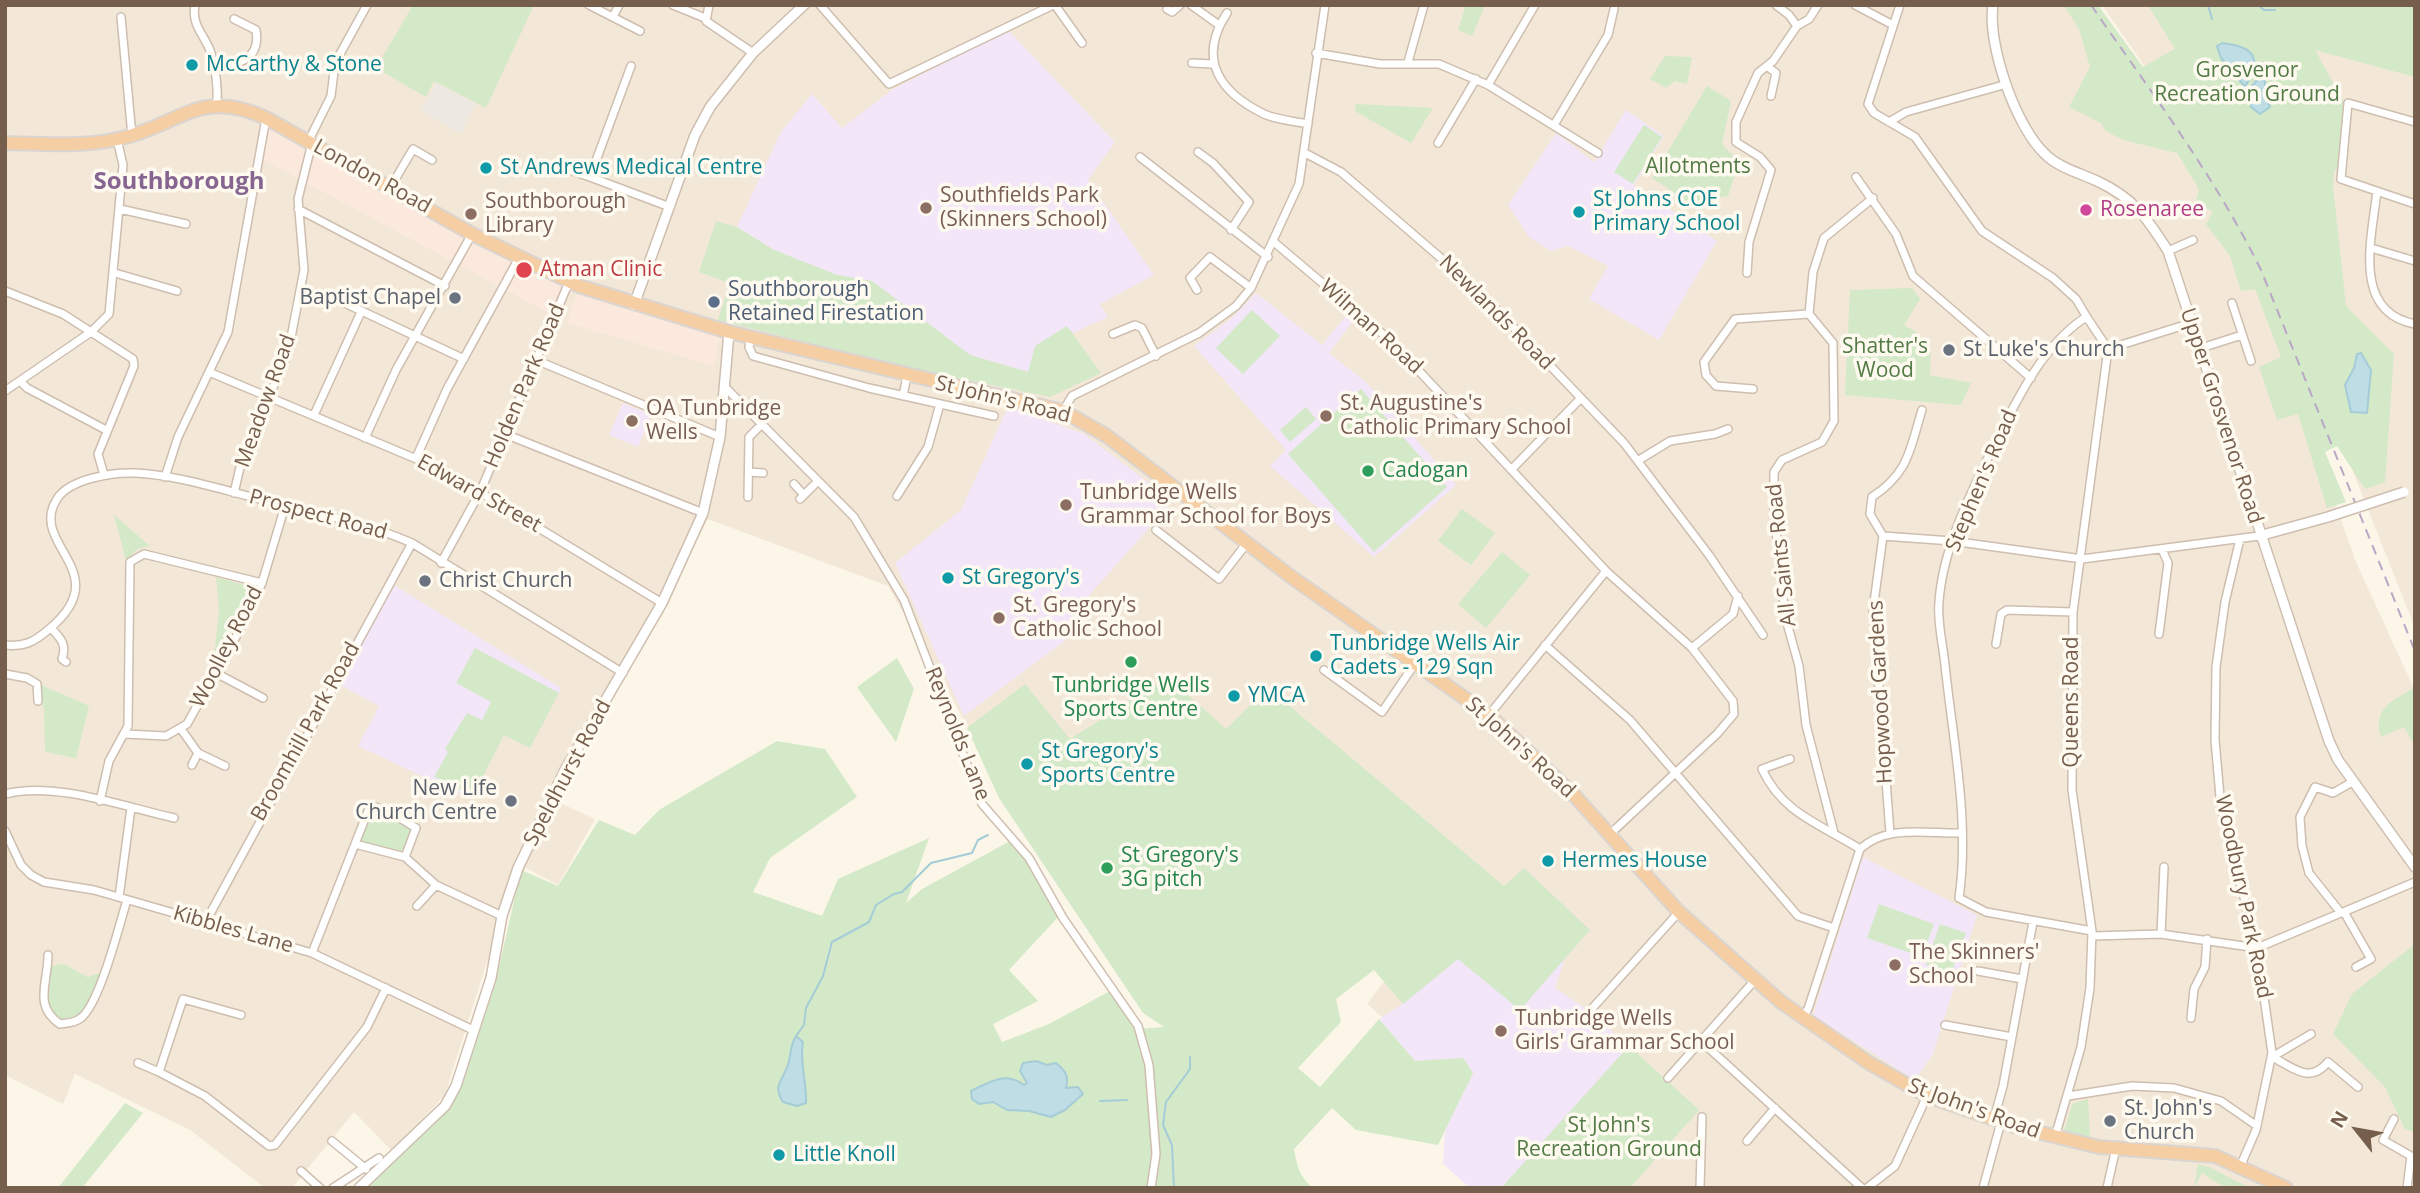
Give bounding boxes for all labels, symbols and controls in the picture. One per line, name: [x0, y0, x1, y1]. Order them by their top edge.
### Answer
place label: McCarthy & Stone: [206, 52, 382, 78]
marker: McCarthy & Stone: [184, 57, 200, 73]
park label: Grosvenor Recreation Ground: [2154, 58, 2340, 108]
street label: London Road: [309, 134, 435, 220]
park label: Allotments: [1645, 154, 1751, 180]
place label: St Andrews Medical Centre: [500, 155, 763, 181]
marker: St Andrews Medical Centre: [478, 160, 494, 176]
district label: Southborough: [94, 168, 264, 196]
place label: Southfields Park (Skinners School): [940, 183, 1107, 233]
place label: St Johns COE Primary School: [1593, 187, 1740, 237]
place label: Southborough Library: [485, 189, 626, 239]
place label: Rosenaree: [2100, 197, 2204, 223]
marker: Southfields Park (Skinners School): [918, 200, 934, 216]
marker: Rosenaree: [2078, 202, 2094, 218]
marker: St Johns COE Primary School: [1571, 204, 1587, 220]
marker: Southborough Library: [463, 206, 479, 222]
street label: Newlands Road: [1433, 250, 1559, 376]
place label: Atman Clinic: [540, 257, 662, 283]
marker: Atman Clinic: [514, 260, 534, 280]
street label: Wilman Road: [1314, 274, 1428, 380]
place label: Southborough Retained Firestation: [728, 277, 924, 327]
place label: Baptist Chapel: [299, 285, 441, 311]
marker: Baptist Chapel: [447, 290, 463, 306]
marker: Southborough Retained Firestation: [706, 294, 722, 310]
street label: Holden Park Road: [479, 300, 571, 472]
street label: Upper Grosvenor Road: [2174, 305, 2268, 527]
street label: Meadow Road: [230, 331, 302, 471]
park label: Shatter's Wood: [1842, 334, 1928, 384]
place label: St Luke's Church: [1963, 337, 2125, 363]
marker: St Luke's Church: [1941, 342, 1957, 358]
street label: St John's Road: [933, 371, 1073, 429]
place label: St. Augustine's Catholic Primary School: [1340, 391, 1571, 441]
place label: OA Tunbridge Wells: [646, 396, 781, 446]
street label: Stephen's Road: [1941, 406, 2023, 556]
marker: St. Augustine's Catholic Primary School: [1318, 408, 1334, 424]
marker: OA Tunbridge Wells: [624, 413, 640, 429]
street label: Edward Street: [413, 450, 545, 538]
place label: Cadogan: [1382, 458, 1468, 484]
marker: Cadogan: [1360, 463, 1376, 479]
place label: Tunbridge Wells Grammar School for Boys: [1080, 480, 1331, 530]
street label: All Saints Road: [1762, 482, 1802, 628]
street label: Prospect Road: [246, 485, 390, 545]
marker: Tunbridge Wells Grammar School for Boys: [1058, 497, 1074, 513]
place label: St Gregory's: [962, 565, 1080, 591]
place label: Christ Church: [439, 568, 572, 594]
marker: St Gregory's: [940, 570, 956, 586]
marker: Christ Church: [417, 573, 433, 589]
street label: Woolley Road: [186, 582, 268, 712]
place label: St. Gregory's Catholic School: [1013, 593, 1162, 643]
street label: Hopwood Gardens: [1864, 600, 1898, 784]
marker: St. Gregory's Catholic School: [991, 610, 1007, 626]
place label: Tunbridge Wells Air Cadets - 129 Sqn: [1330, 631, 1520, 681]
street label: Queens Road: [2059, 636, 2085, 768]
street label: Broomhill Park Road: [246, 638, 366, 826]
marker: Tunbridge Wells Air Cadets - 129 Sqn: [1308, 648, 1324, 664]
marker: Tunbridge Wells Sports Centre: [1123, 654, 1139, 670]
street label: Reynolds Lane: [919, 664, 995, 804]
place label: Tunbridge Wells Sports Centre: [1052, 673, 1210, 723]
place label: YMCA: [1248, 683, 1305, 709]
marker: YMCA: [1226, 688, 1242, 704]
street label: St John's Road: [1460, 692, 1580, 804]
street label: Speldhurst Road: [519, 696, 617, 850]
place label: St Gregory's Sports Centre: [1041, 739, 1175, 789]
marker: St Gregory's Sports Centre: [1019, 756, 1035, 772]
place label: New Life Church Centre: [355, 776, 497, 826]
marker: New Life Church Centre: [503, 793, 519, 809]
street label: Woodbury Park Road: [2209, 793, 2277, 1001]
place label: St Gregory's 3G pitch: [1121, 843, 1239, 893]
place label: Hermes House: [1562, 848, 1707, 874]
marker: Hermes House: [1540, 853, 1556, 869]
marker: St Gregory's 3G pitch: [1099, 860, 1115, 876]
street label: Kibbles Lane: [170, 901, 296, 959]
place label: The Skinners' School: [1909, 940, 2039, 990]
marker: The Skinners' School: [1887, 957, 1903, 973]
place label: Tunbridge Wells Girls' Grammar School: [1515, 1006, 1735, 1056]
marker: Tunbridge Wells Girls' Grammar School: [1493, 1023, 1509, 1039]
street label: St John's Road: [1905, 1073, 2043, 1145]
north arrow: [2322, 1095, 2392, 1165]
place label: St. John's Church: [2124, 1096, 2213, 1146]
text: N: [2324, 1106, 2354, 1133]
park label: St John's Recreation Ground: [1516, 1113, 1702, 1163]
marker: St. John's Church: [2102, 1113, 2118, 1129]
place label: Little Knoll: [793, 1142, 896, 1168]
marker: Little Knoll: [771, 1147, 787, 1163]

